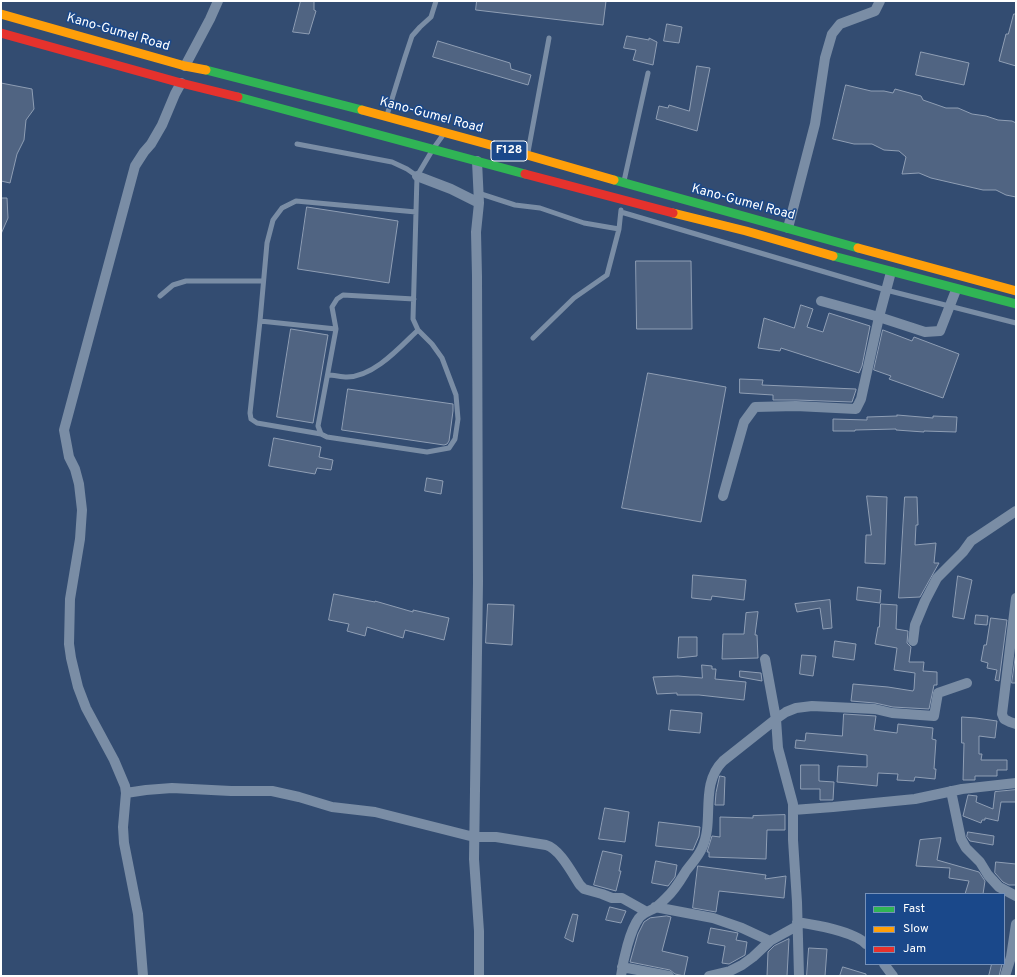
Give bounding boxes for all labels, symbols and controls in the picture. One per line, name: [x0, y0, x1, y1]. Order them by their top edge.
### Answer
street label: Kano-Gumel Road: [65, 11, 171, 55]
street label: Kano-Gumel Road: [378, 95, 484, 137]
road number: F128: [491, 141, 527, 161]
street label: Kano-Gumel Road: [690, 182, 796, 224]
legend: [865, 893, 1005, 965]
text: Fast: [903, 901, 925, 917]
text: Slow: [903, 921, 929, 937]
text: Jam: [903, 941, 926, 957]

